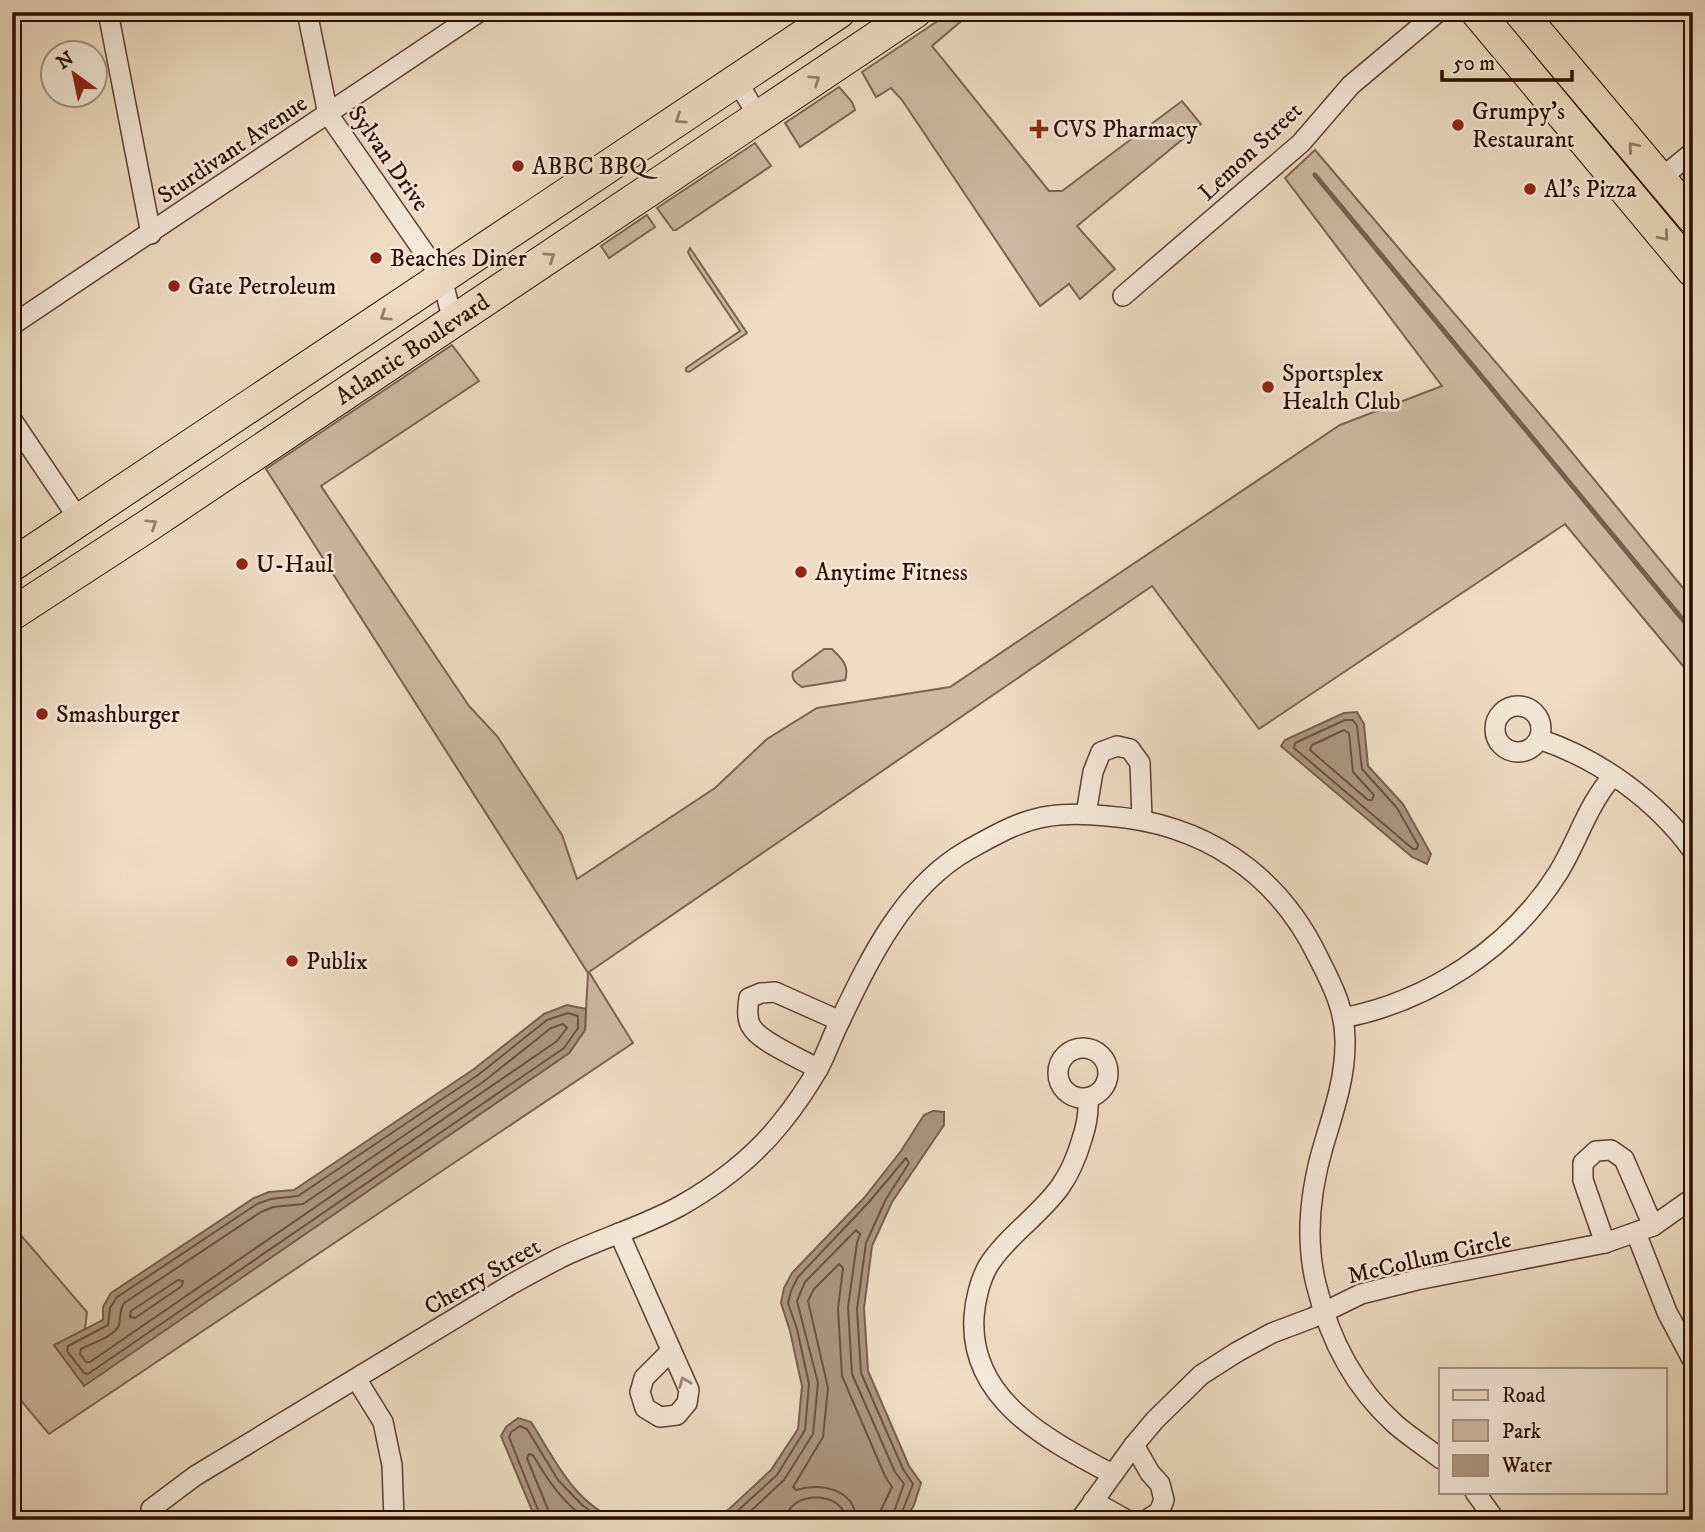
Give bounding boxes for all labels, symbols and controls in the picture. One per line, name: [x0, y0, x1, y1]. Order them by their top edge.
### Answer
north arrow: [38, 38, 108, 108]
scale bar: [1442, 38, 1572, 82]
text: N: [53, 47, 79, 75]
text: 50 m: [1453, 51, 1495, 77]
one-way arrow: [807, 76, 820, 88]
street label: Sturdivant Avenue: [152, 89, 313, 211]
street label: Lemon Street: [1192, 96, 1309, 207]
place label: Grumpy's Restaurant: [1472, 97, 1575, 155]
street label: Sylvan Drive: [341, 100, 436, 217]
one-way arrow: [675, 110, 688, 123]
place label: CVS Pharmacy: [1053, 115, 1198, 145]
marker: Grumpy's Restaurant: [1450, 117, 1466, 133]
marker: CVS Pharmacy: [1031, 121, 1047, 137]
one-way arrow: [1629, 142, 1641, 155]
place label: ABBC BBQ: [532, 152, 658, 182]
marker: ABBC BBQ: [510, 158, 526, 174]
place label: Al's Pizza: [1544, 175, 1637, 205]
marker: Al's Pizza: [1522, 181, 1538, 197]
one-way arrow: [1655, 228, 1668, 240]
place label: Beaches Diner: [390, 244, 527, 274]
marker: Beaches Diner: [368, 250, 384, 266]
one-way arrow: [543, 252, 556, 265]
place label: Gate Petroleum: [188, 272, 336, 302]
marker: Gate Petroleum: [166, 278, 182, 294]
street label: Atlantic Boulevard: [330, 287, 496, 412]
one-way arrow: [380, 307, 393, 320]
place label: Sportsplex Health Club: [1282, 359, 1400, 417]
marker: Sportsplex Health Club: [1260, 379, 1276, 395]
one-way arrow: [144, 519, 157, 532]
place label: U-Haul: [256, 550, 334, 580]
marker: U-Haul: [234, 556, 250, 572]
place label: Anytime Fitness: [815, 558, 968, 588]
marker: Anytime Fitness: [793, 564, 809, 580]
place label: Smashburger: [56, 700, 180, 730]
marker: Smashburger: [34, 706, 50, 722]
place label: Publix: [306, 947, 368, 977]
marker: Publix: [284, 953, 300, 969]
street label: McCollum Circle: [1345, 1225, 1514, 1291]
street label: Cherry Street: [419, 1231, 546, 1322]
legend: [1439, 1368, 1666, 1494]
one-way arrow: [678, 1377, 692, 1389]
text: Road: [1502, 1383, 1546, 1409]
text: Park: [1502, 1419, 1542, 1445]
text: Water: [1501, 1453, 1552, 1479]

